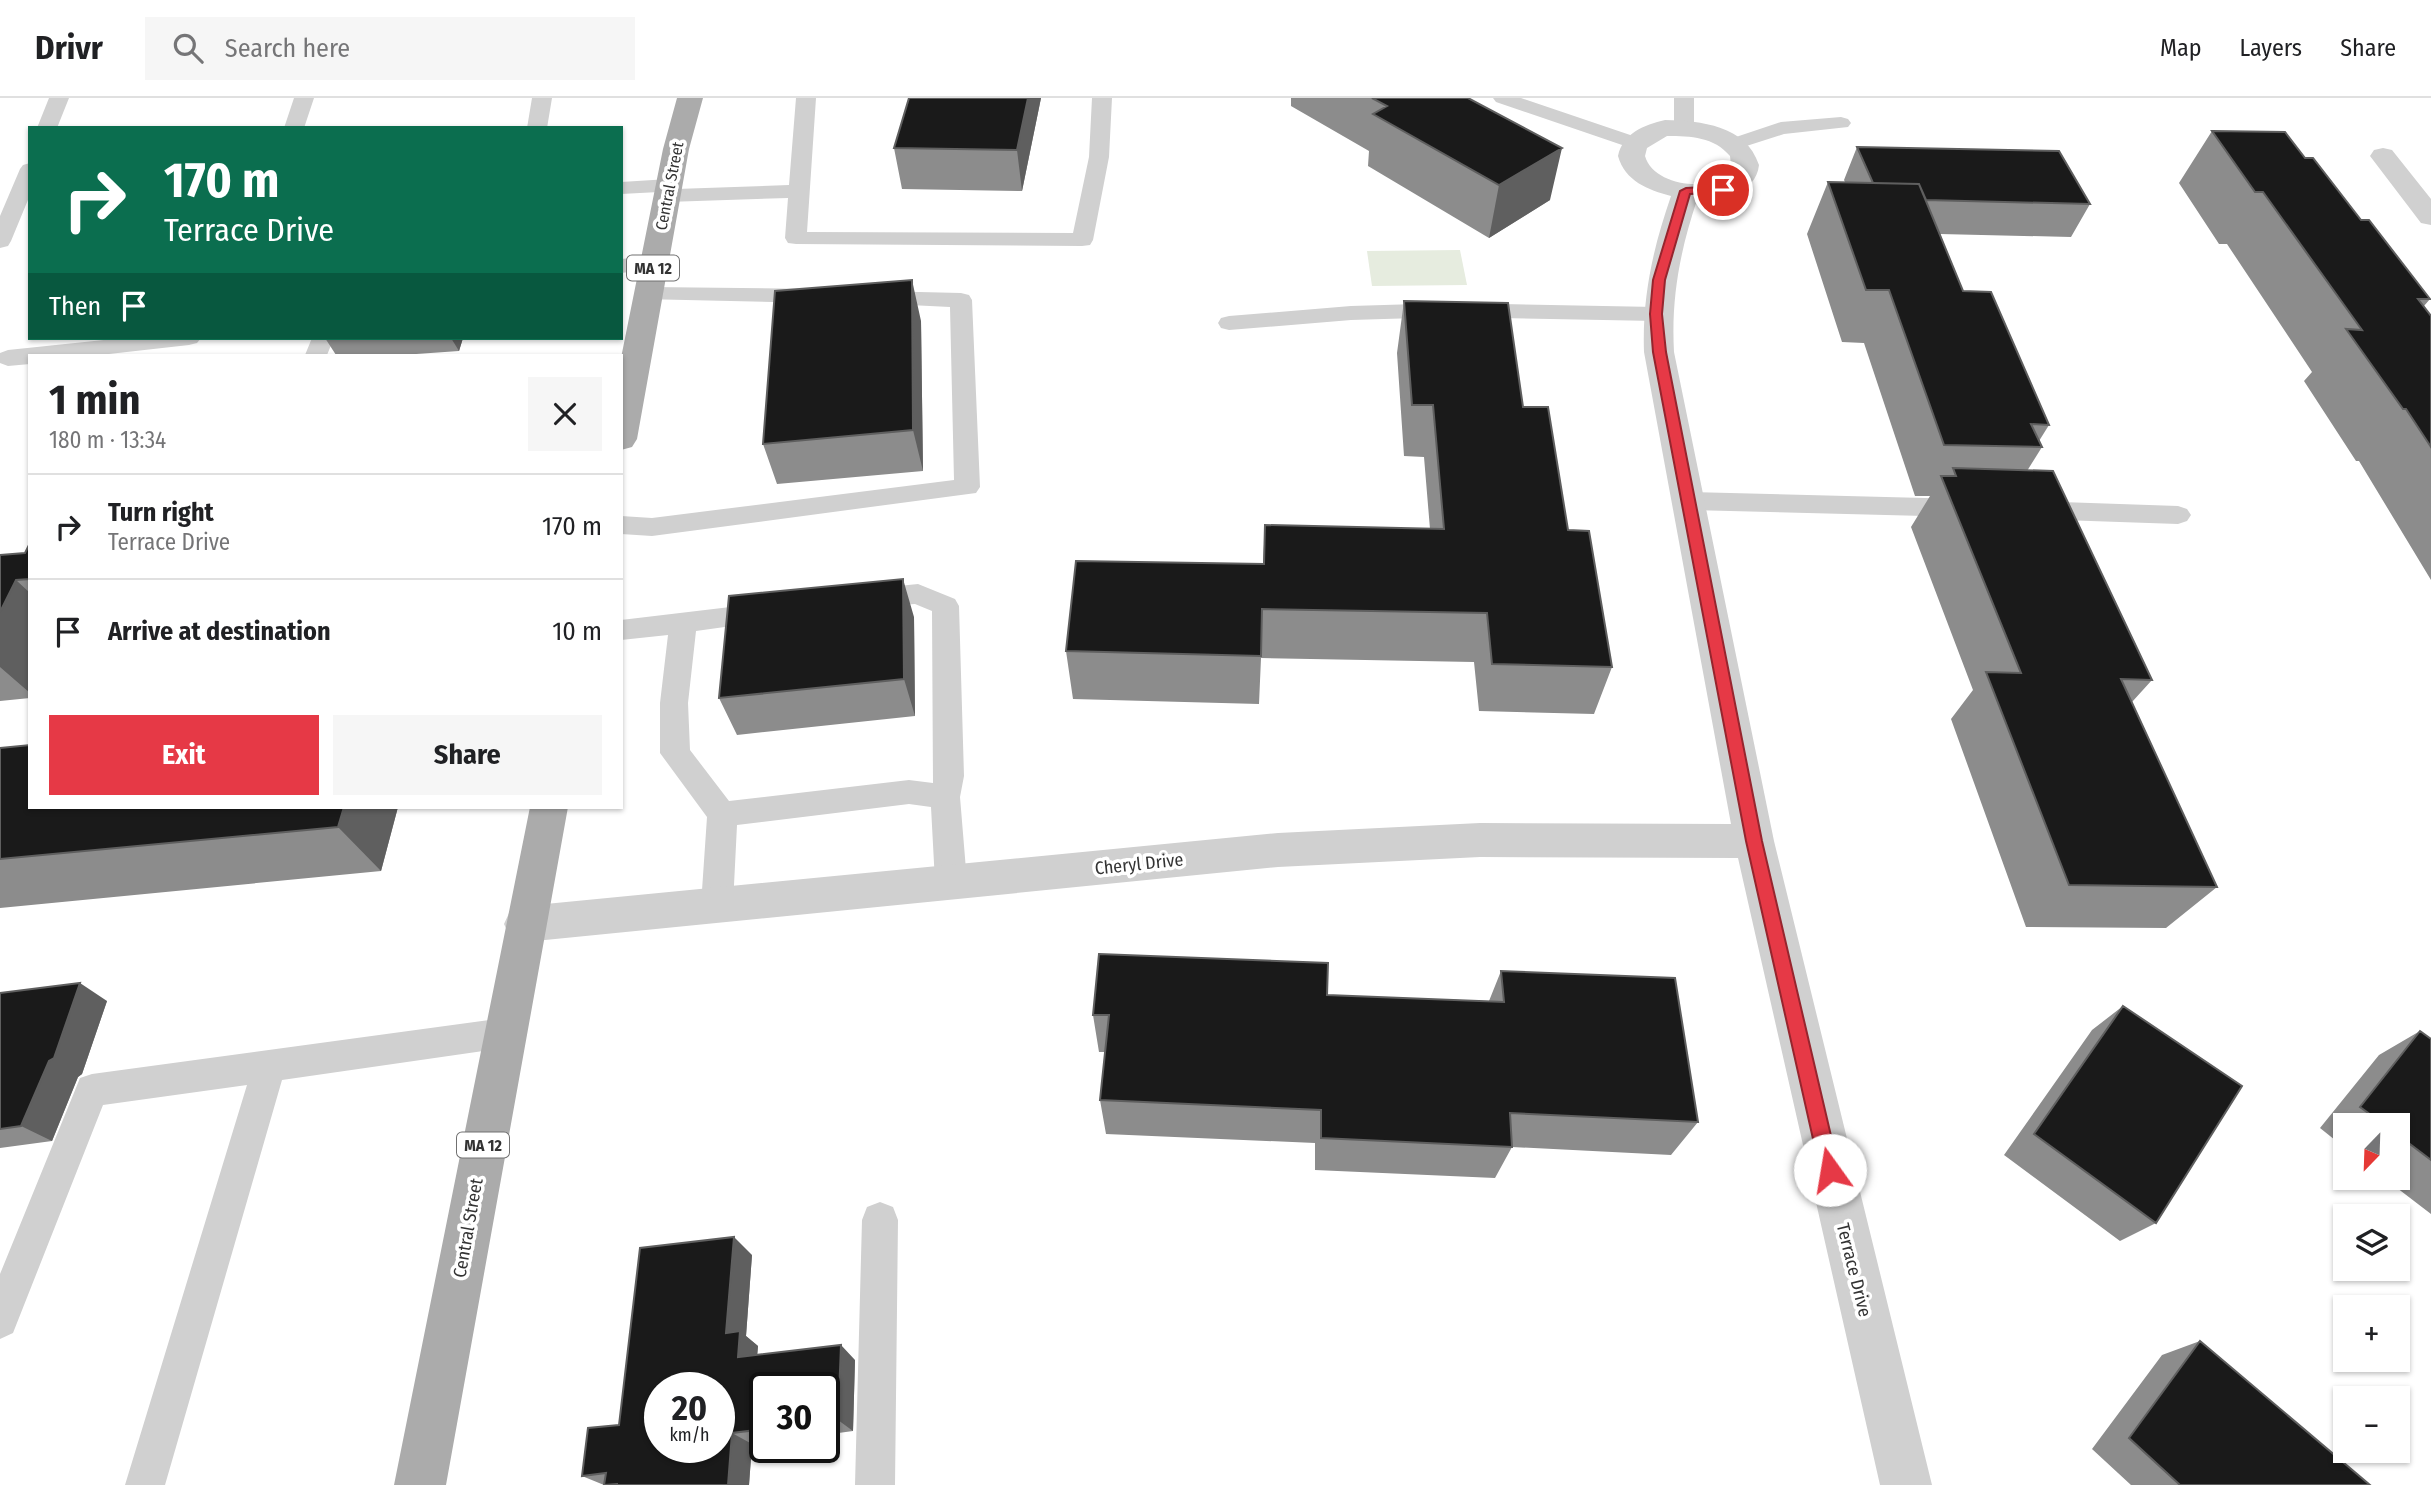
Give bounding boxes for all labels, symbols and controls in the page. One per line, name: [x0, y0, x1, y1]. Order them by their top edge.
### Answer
search box: [145, 17, 635, 80]
text: Drivr: [35, 28, 103, 68]
icon: search: [169, 29, 207, 67]
text: Search here: [225, 33, 350, 64]
text: Map: [2160, 34, 2202, 62]
text: Layers: [2240, 34, 2302, 62]
text: Share: [2340, 34, 2396, 62]
street label: Central Street: [652, 140, 687, 232]
text: 170 m: [164, 151, 280, 210]
icon: right: [49, 154, 140, 245]
pin: [1693, 160, 1753, 220]
icon: arrive: [1704, 171, 1742, 209]
text: Terrace Drive: [164, 211, 334, 249]
road number: MA 12: [627, 256, 679, 280]
icon: arrive: [115, 287, 153, 325]
text: Then: [49, 291, 101, 322]
text: 1 min: [49, 375, 140, 425]
button: close: [528, 377, 602, 451]
text: 180 m · 13:34: [49, 426, 166, 454]
text: Turn right: [108, 497, 214, 528]
icon: right: [49, 508, 87, 546]
text: 170 m: [542, 511, 602, 542]
text: Terrace Drive: [108, 528, 230, 556]
icon: arrive: [49, 613, 87, 651]
text: Arrive at destination: [108, 616, 331, 647]
text: 10 m: [552, 616, 602, 647]
button: Exit: [49, 715, 319, 795]
button: Share: [333, 715, 602, 795]
street label: Cheryl Drive: [1094, 848, 1184, 880]
north arrow: [2333, 1113, 2410, 1190]
map controls: [2333, 1113, 2410, 1463]
road number: MA 12: [457, 1133, 509, 1158]
position arrow: [1793, 1133, 1867, 1207]
street label: Central Street: [448, 1176, 488, 1279]
button: layers: [2333, 1204, 2410, 1281]
street label: Terrace Drive: [1832, 1221, 1876, 1319]
button: +: [2333, 1295, 2410, 1372]
speed limit sign: 30: [749, 1372, 840, 1463]
button: −: [2333, 1386, 2410, 1463]
text: 20: [672, 1387, 707, 1429]
text: km/h: [669, 1424, 710, 1446]

